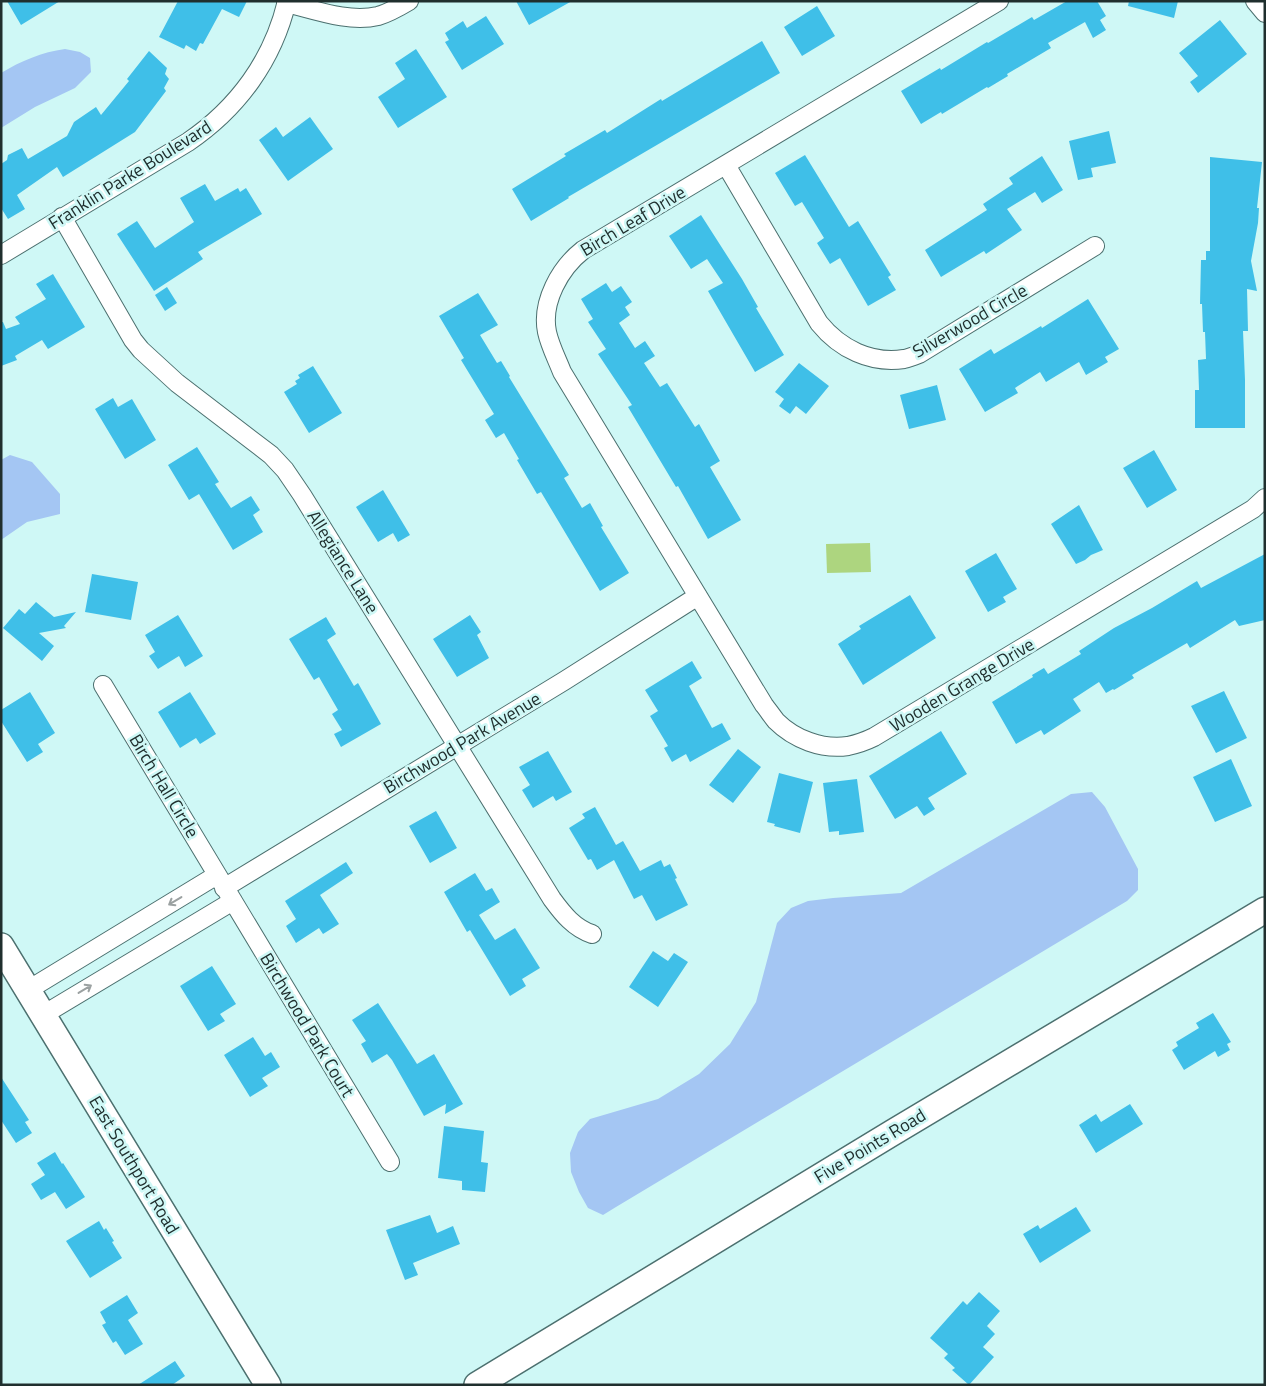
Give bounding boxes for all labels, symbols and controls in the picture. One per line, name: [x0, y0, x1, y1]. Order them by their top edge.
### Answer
street label: Franklin Parke Boulevard: [43, 113, 217, 236]
street label: Birch Leaf Drive: [575, 178, 690, 263]
street label: Silverwood Circle: [907, 277, 1032, 364]
street label: Allegiance Lane: [301, 505, 386, 619]
street label: Wooden Grange Drive: [884, 631, 1039, 739]
street label: Birchwood Park Avenue: [378, 685, 546, 800]
street label: Birch Hall Circle: [123, 729, 206, 843]
one-way arrow: [169, 896, 183, 906]
street label: Birchwood Park Court: [254, 947, 362, 1103]
one-way arrow: [77, 984, 91, 994]
street label: East Southport Road: [82, 1091, 186, 1239]
street label: Five Points Road: [809, 1101, 931, 1190]

